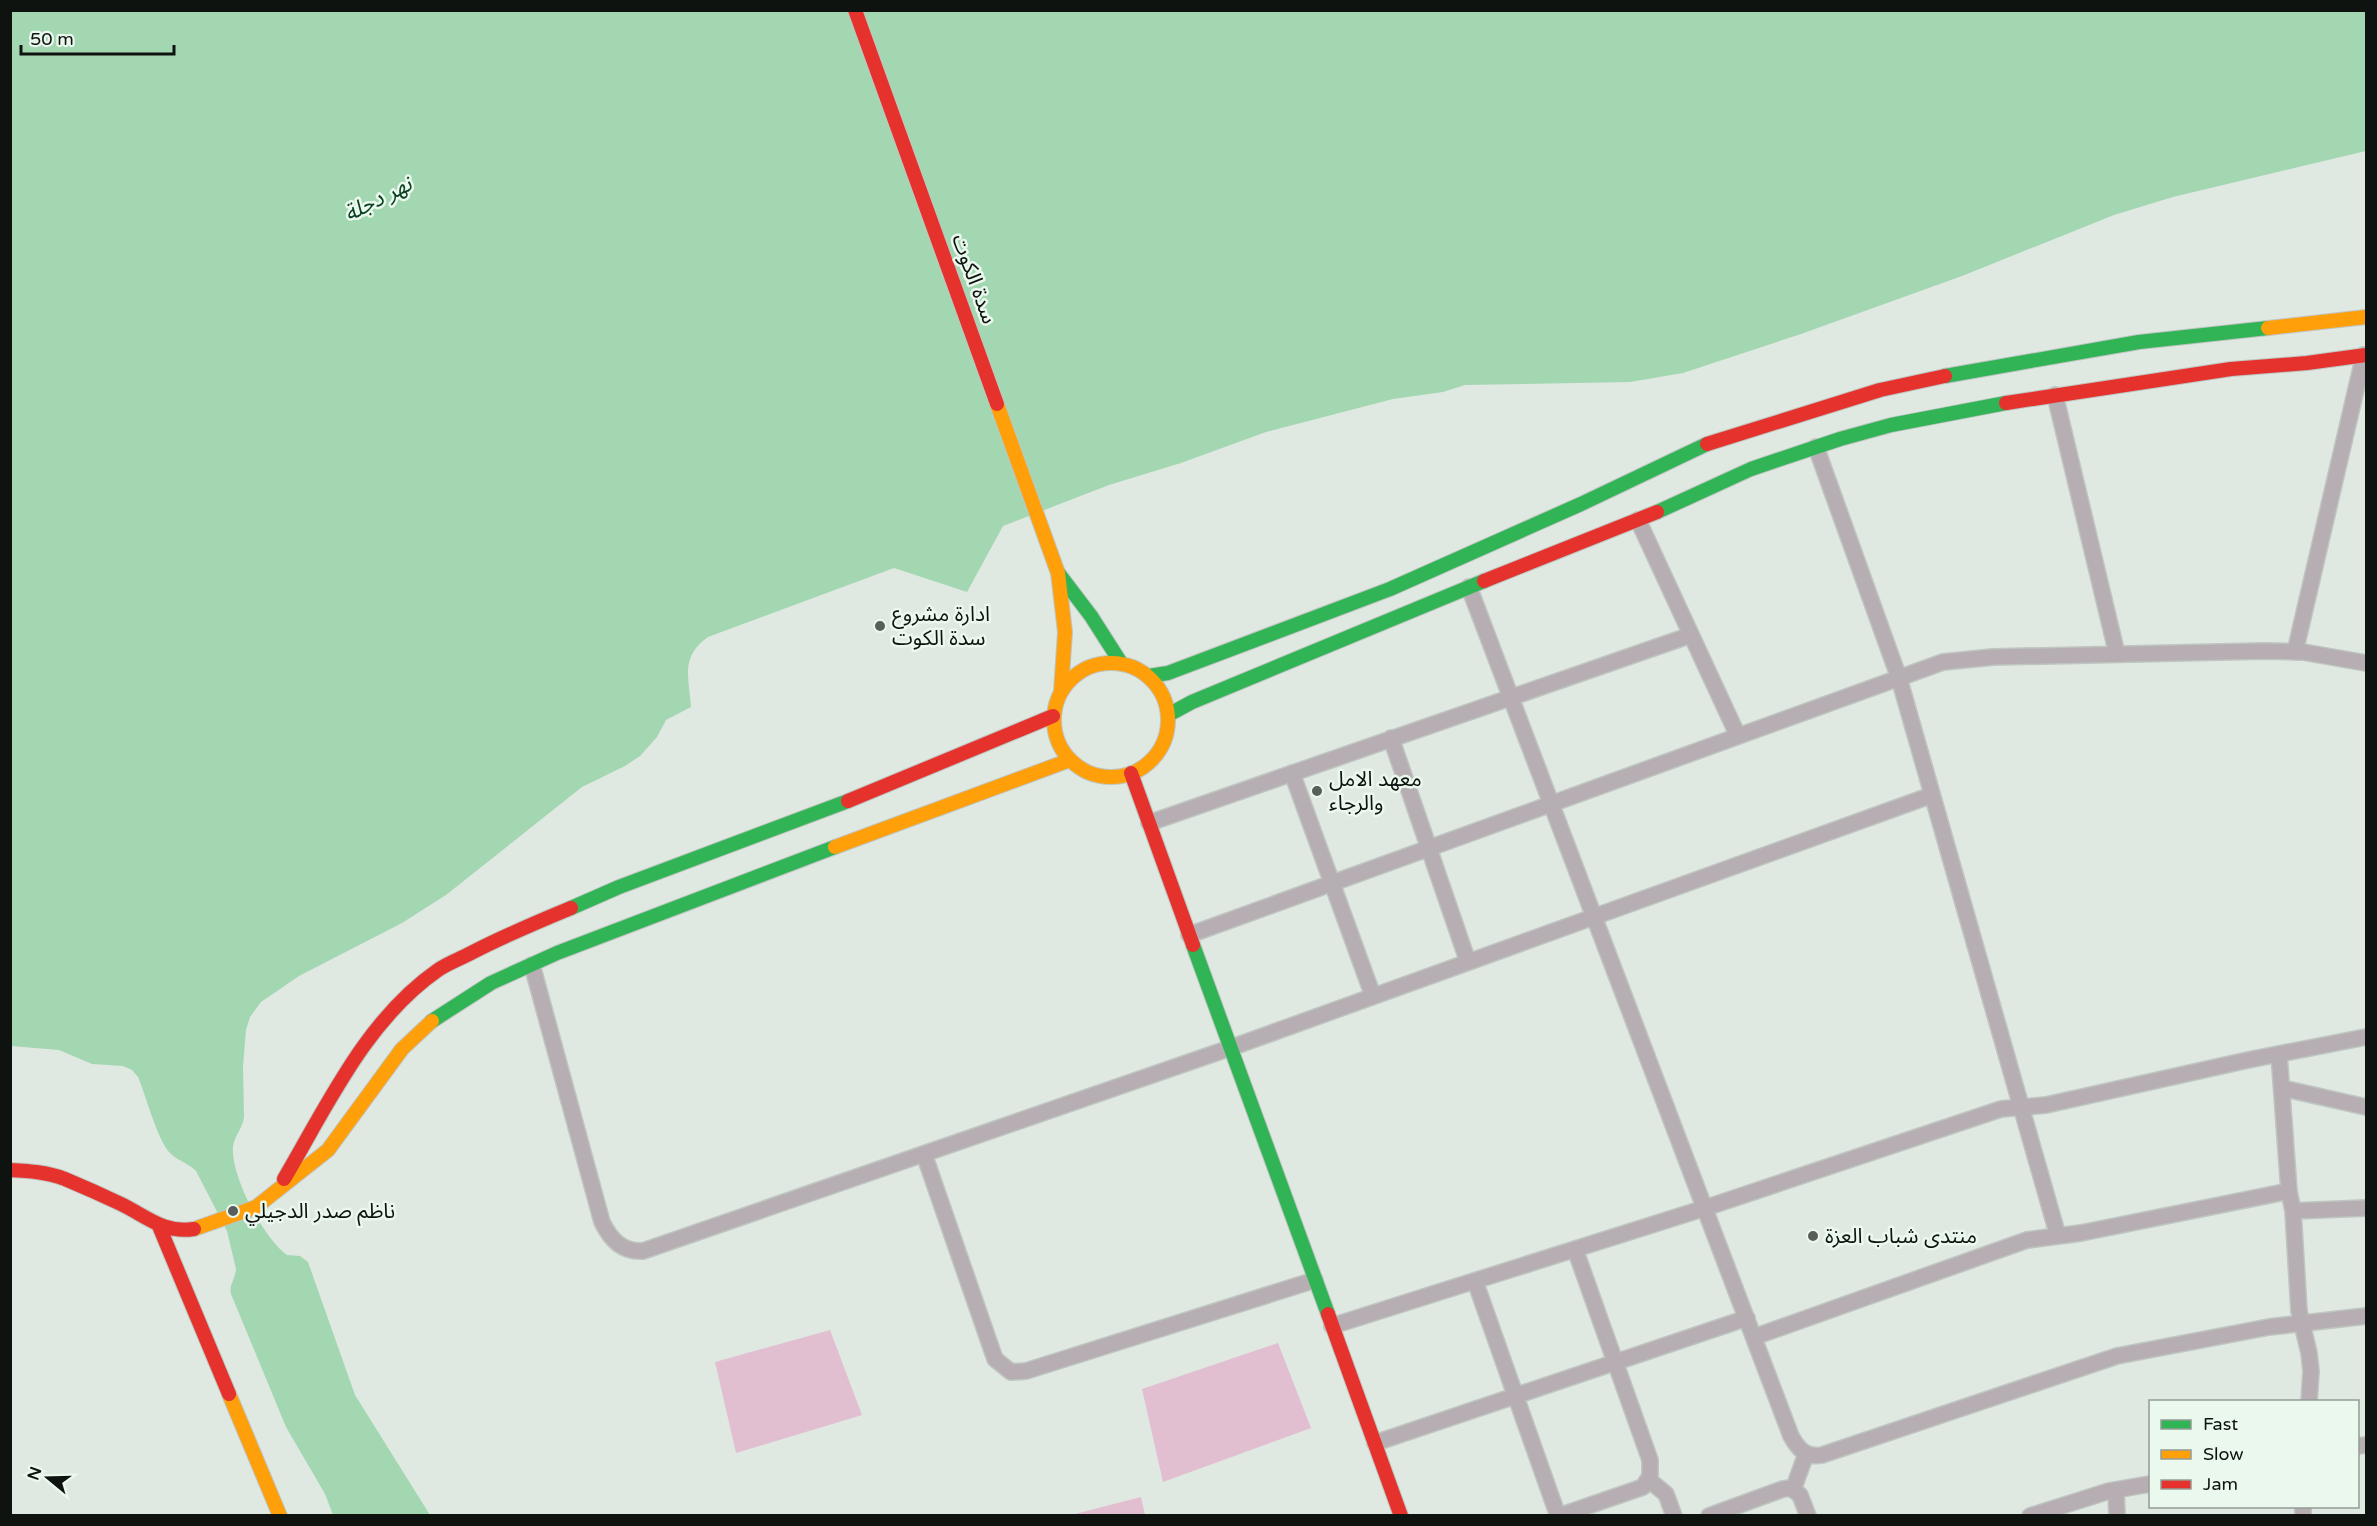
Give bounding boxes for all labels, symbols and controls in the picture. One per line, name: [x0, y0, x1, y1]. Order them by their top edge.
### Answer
scale bar: [21, 18, 174, 56]
text: 50 m: [30, 28, 74, 50]
water label: نهر دجلة: [340, 170, 418, 227]
street label: سدة الكوت: [946, 231, 1002, 327]
place label: ادارة مشروع سدة الكوت: [892, 602, 990, 651]
marker: ادارة مشروع سدة الكوت: [873, 619, 887, 633]
place label: معهد الامل والرجاء: [1329, 767, 1422, 816]
marker: معهد الامل والرجاء: [1310, 784, 1324, 798]
place label: ناظم صدر الدجيلي: [245, 1199, 395, 1226]
marker: ناظم صدر الدجيلي: [226, 1204, 240, 1218]
place label: منتدى شباب العزة: [1825, 1224, 1977, 1249]
marker: منتدى شباب العزة: [1806, 1229, 1820, 1243]
legend: [2149, 1400, 2359, 1508]
text: Fast: [2203, 1413, 2238, 1435]
text: Slow: [2203, 1443, 2244, 1465]
north arrow: [18, 1448, 78, 1508]
text: N: [23, 1464, 46, 1483]
text: Jam: [2203, 1473, 2238, 1495]

